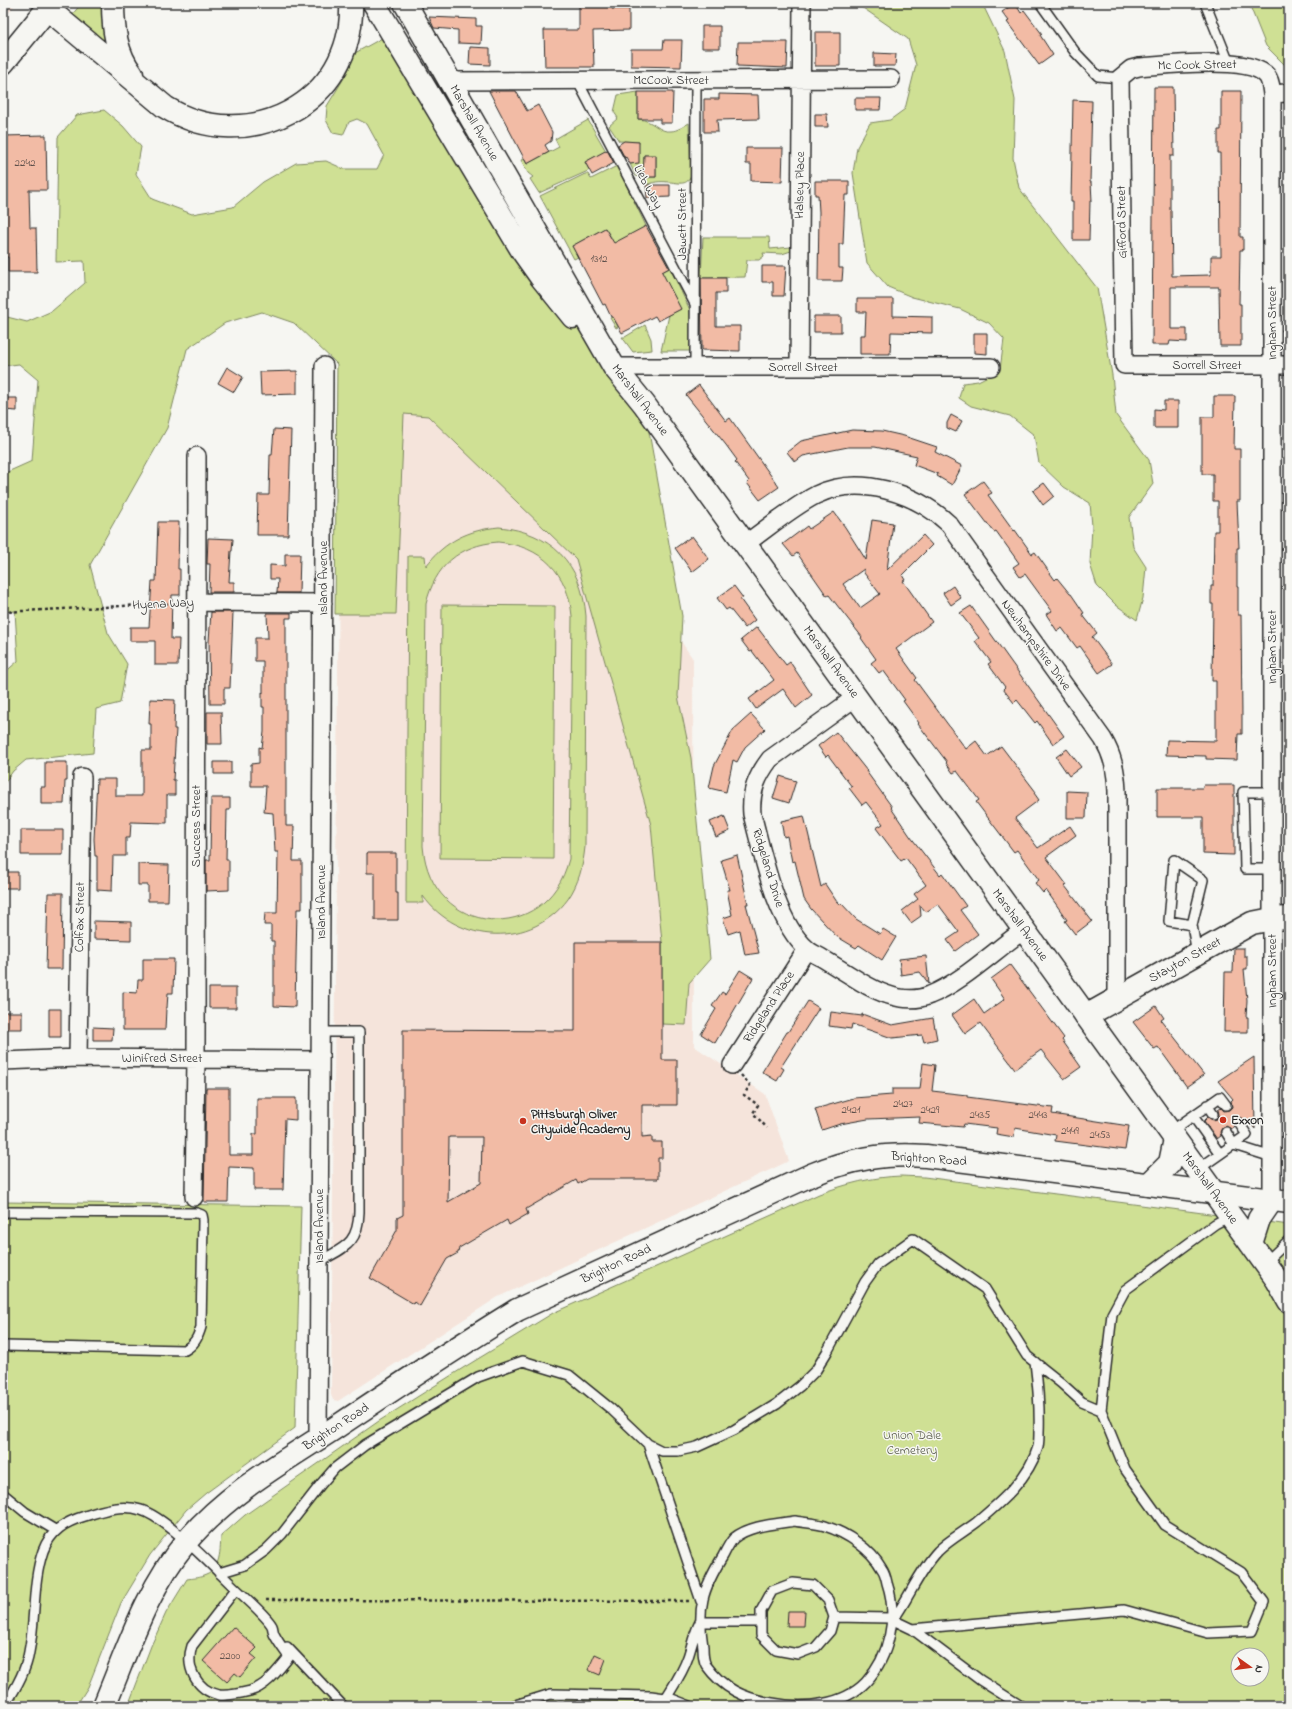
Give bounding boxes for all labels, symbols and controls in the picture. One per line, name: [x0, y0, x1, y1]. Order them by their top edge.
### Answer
street label: Mc Cook Street: [1157, 55, 1237, 75]
street label: McCook Street: [633, 71, 709, 90]
street label: Marshall Avenue: [444, 81, 504, 165]
street label: Halsey Place: [790, 151, 811, 219]
house number: 2242: [15, 155, 36, 171]
street label: Lieb Way: [628, 162, 668, 213]
street label: Gifford Street: [1112, 185, 1132, 259]
street label: Jawett Street: [673, 187, 692, 260]
house number: 1312: [590, 251, 608, 267]
street label: Ingham Street: [1263, 285, 1283, 360]
street label: Sorrell Street: [1172, 356, 1242, 375]
street label: Sorrell Street: [768, 358, 838, 377]
street label: Marshall Avenue: [607, 360, 673, 440]
street label: Island Avenue: [314, 540, 333, 615]
street label: Hyena Way: [132, 593, 194, 616]
street label: Newhampshire Drive: [996, 595, 1076, 695]
street label: Ingham Street: [1263, 609, 1283, 684]
street label: Marshall Avenue: [798, 622, 864, 702]
street label: Success Street: [187, 784, 206, 867]
street label: Ridgeland Drive: [746, 826, 789, 910]
street label: Island Avenue: [312, 864, 331, 939]
street label: Colfax Street: [70, 881, 90, 952]
street label: Marshall Avenue: [987, 885, 1053, 965]
street label: Stayton Street: [1145, 932, 1226, 989]
street label: Ingham Street: [1263, 933, 1283, 1008]
street label: Ridgeland Place: [739, 967, 800, 1047]
street label: Winifred Street: [122, 1049, 203, 1068]
house number: 2427: [893, 1096, 913, 1112]
house number: 2421: [842, 1102, 861, 1118]
house number: 2429: [921, 1102, 940, 1118]
place label: Pittsburgh Oliver Citywide Academy: [531, 1105, 631, 1141]
house number: 2435: [970, 1107, 990, 1123]
house number: 2443: [1028, 1107, 1048, 1123]
place label: Exxon: [1231, 1111, 1264, 1130]
marker: Exxon: [1218, 1115, 1228, 1125]
marker: Pittsburgh Oliver Citywide Academy: [518, 1116, 528, 1126]
house number: 2449: [1061, 1123, 1080, 1139]
house number: 2453: [1090, 1127, 1111, 1143]
street label: Brighton Road: [890, 1147, 968, 1172]
street label: Marshall Avenue: [1177, 1148, 1243, 1228]
street label: Island Avenue: [310, 1188, 329, 1263]
street label: Brighton Road: [577, 1239, 655, 1290]
street label: Brighton Road: [298, 1398, 374, 1457]
park label: Union Dale Cemetery: [883, 1426, 941, 1461]
north arrow: [1230, 1647, 1270, 1687]
house number: 2200: [220, 1648, 240, 1664]
text: N: [1250, 1664, 1267, 1675]

